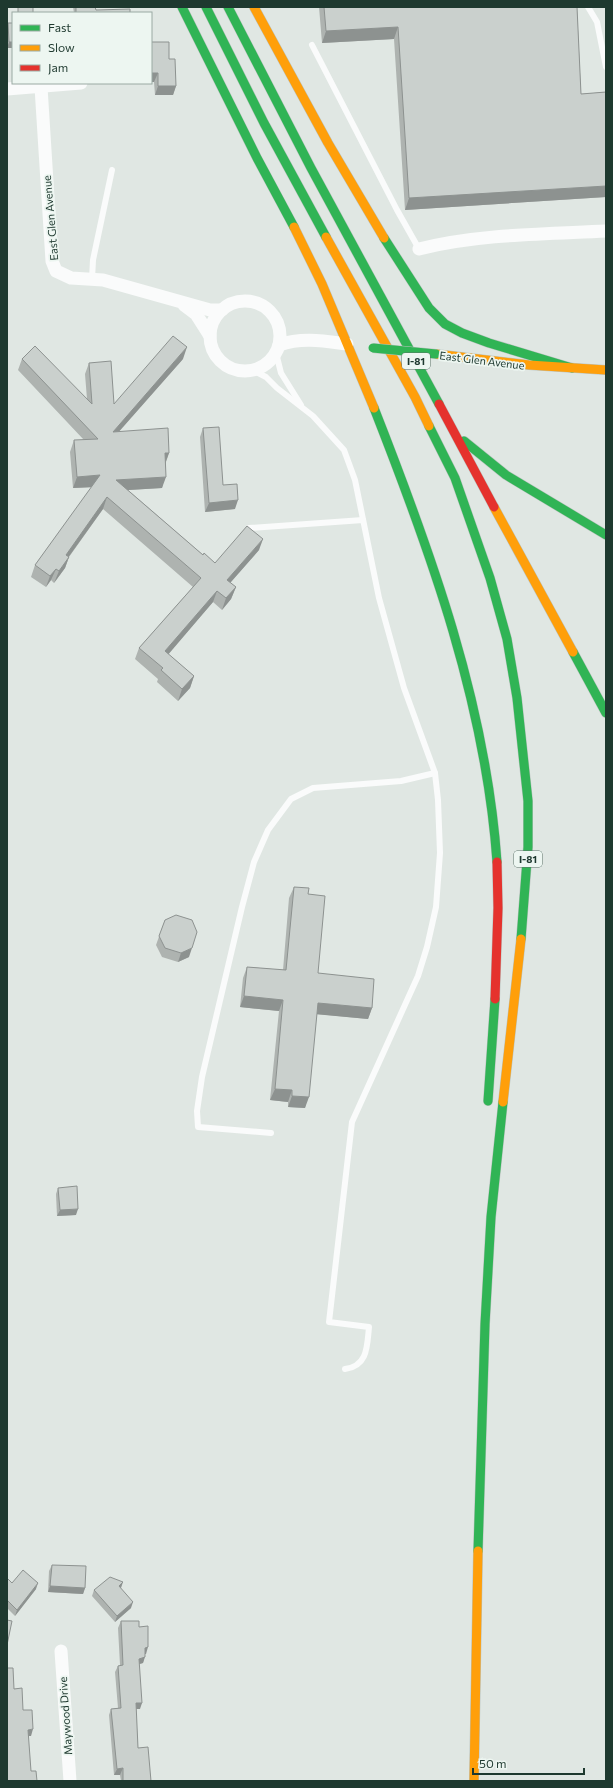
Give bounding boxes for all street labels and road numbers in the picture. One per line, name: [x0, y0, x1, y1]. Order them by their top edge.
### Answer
street label: East Glen Avenue: [40, 175, 60, 261]
street label: East Glen Avenue: [439, 348, 525, 372]
road number: I-81: [402, 353, 430, 369]
road number: I-81: [514, 851, 542, 867]
street label: Maywood Drive: [56, 1676, 74, 1756]

